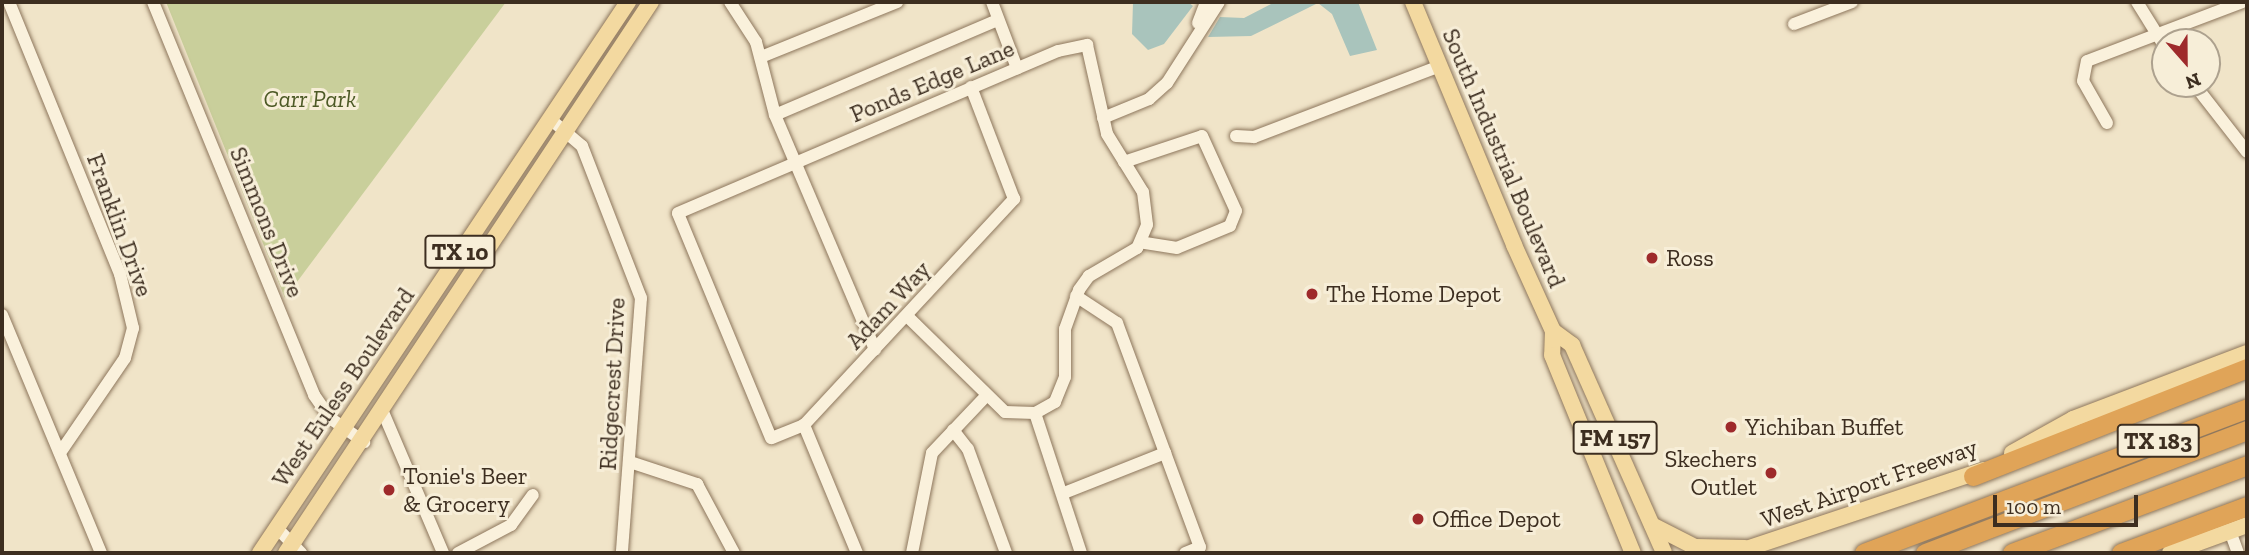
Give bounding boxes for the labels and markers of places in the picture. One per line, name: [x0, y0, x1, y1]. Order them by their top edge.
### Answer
place label: Ross: [1666, 244, 1714, 272]
marker: Ross: [1644, 250, 1660, 266]
place label: The Home Depot: [1326, 280, 1501, 308]
marker: The Home Depot: [1304, 286, 1320, 302]
place label: Yichiban Buffet: [1745, 413, 1903, 441]
marker: Yichiban Buffet: [1723, 419, 1739, 435]
place label: Skechers Outlet: [1664, 445, 1757, 501]
place label: Tonie's Beer & Grocery: [403, 462, 528, 518]
marker: Skechers Outlet: [1763, 465, 1779, 481]
marker: Tonie's Beer & Grocery: [381, 482, 397, 498]
place label: Office Depot: [1432, 505, 1561, 533]
marker: Office Depot: [1410, 511, 1426, 527]

